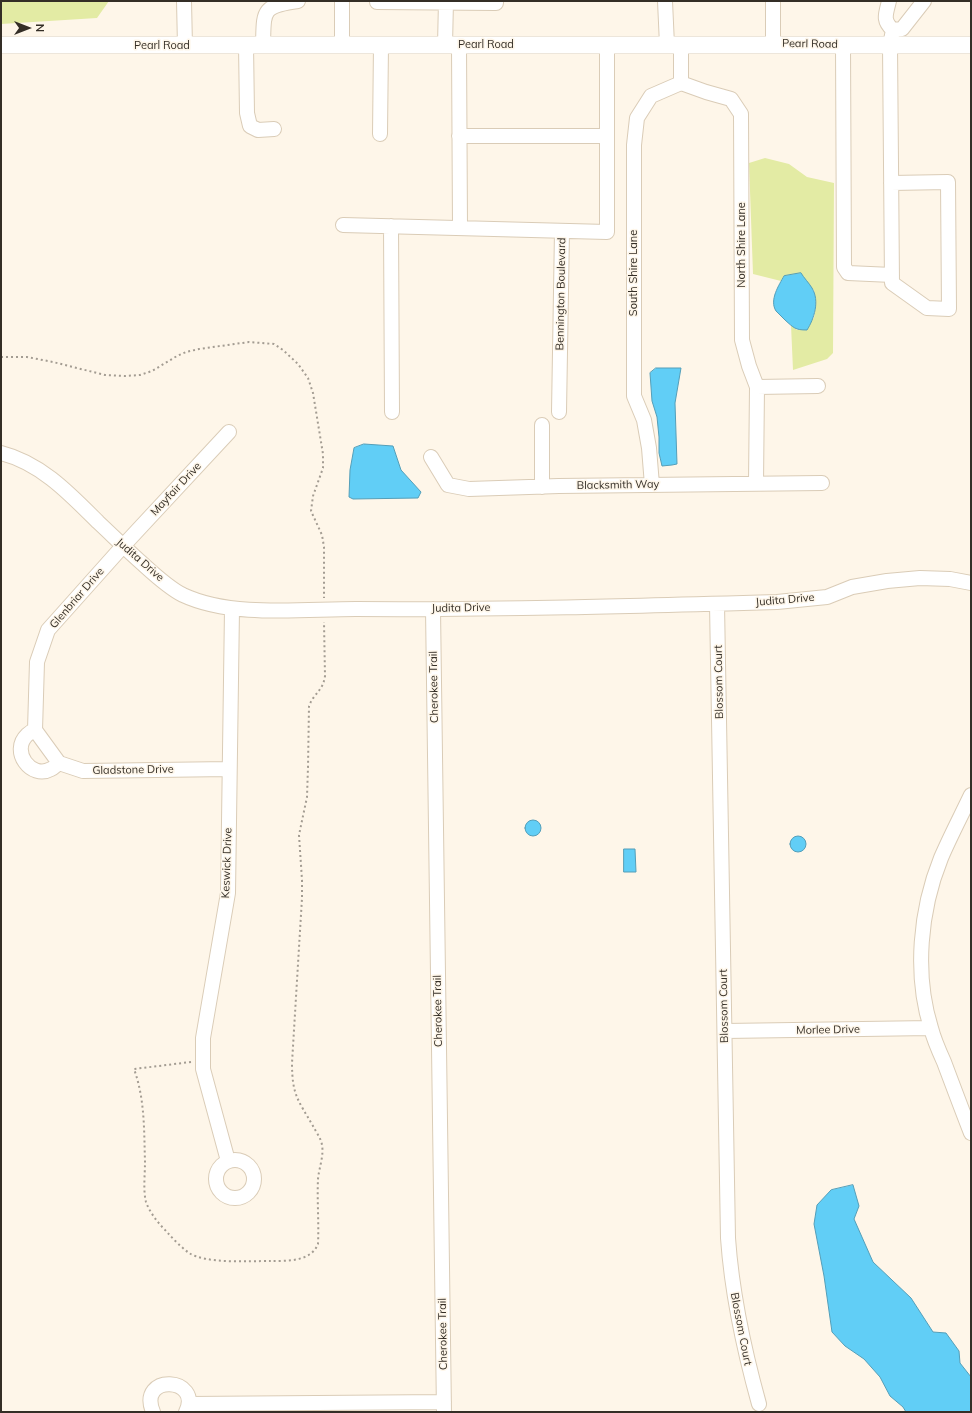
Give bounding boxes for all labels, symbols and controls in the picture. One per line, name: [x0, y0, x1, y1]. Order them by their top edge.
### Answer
north arrow: [8, 8, 48, 48]
text: N: [33, 24, 47, 32]
street label: Pearl Road: [782, 37, 838, 51]
street label: Pearl Road: [458, 38, 514, 52]
street label: Pearl Road: [134, 39, 190, 53]
street label: North Shire Lane: [735, 202, 749, 288]
street label: South Shire Lane: [627, 230, 641, 316]
street label: Bennington Boulevard: [553, 237, 569, 351]
street label: Mayfair Drive: [148, 460, 204, 518]
street label: Blacksmith Way: [577, 478, 659, 492]
street label: Judita Drive: [113, 536, 167, 584]
street label: Glenbriar Drive: [47, 565, 107, 631]
street label: Judita Drive: [755, 591, 815, 609]
street label: Judita Drive: [431, 601, 491, 615]
street label: Blossom Court: [712, 645, 726, 719]
street label: Cherokee Trail: [427, 651, 441, 723]
street label: Gladstone Drive: [92, 763, 174, 777]
street label: Keswick Drive: [219, 827, 235, 899]
street label: Blossom Court: [717, 969, 731, 1043]
street label: Cherokee Trail: [431, 975, 445, 1047]
street label: Morlee Drive: [796, 1023, 860, 1037]
street label: Blossom Court: [727, 1291, 755, 1367]
street label: Cherokee Trail: [436, 1298, 450, 1370]

